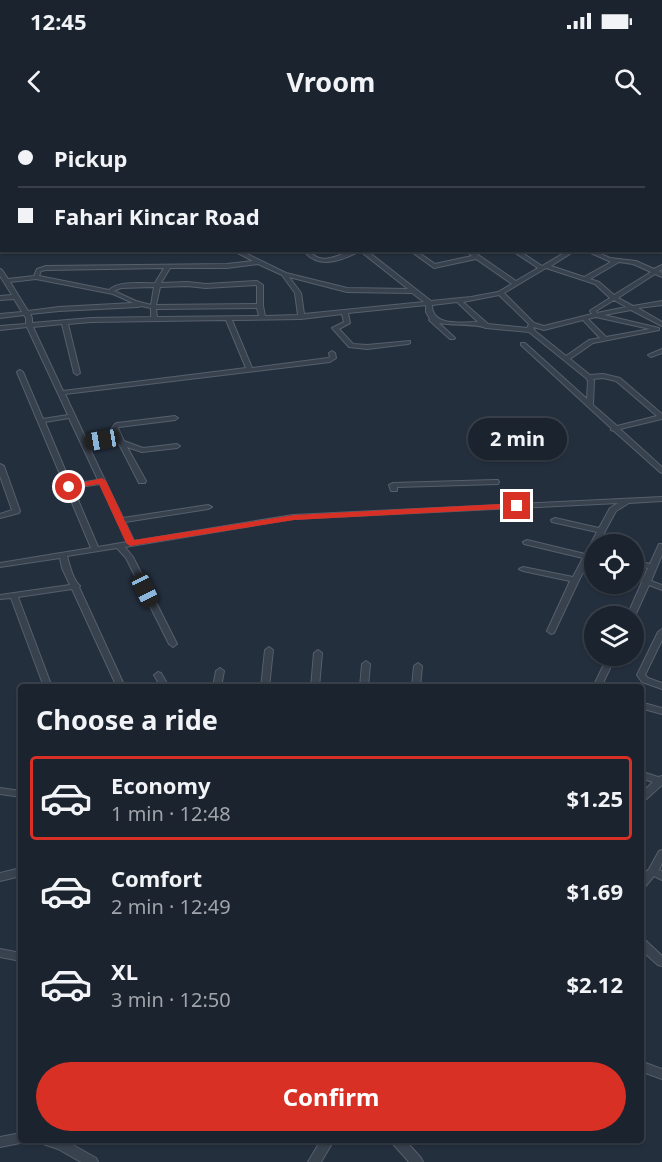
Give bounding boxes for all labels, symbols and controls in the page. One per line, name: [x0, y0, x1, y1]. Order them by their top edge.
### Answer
text: 12:45: [30, 6, 87, 36]
text: Vroom: [287, 63, 375, 100]
icon: back: [18, 65, 51, 98]
icon: search: [611, 65, 644, 98]
text: Pickup: [54, 143, 127, 173]
text: Fahari Kincar Road: [54, 201, 260, 231]
callout: 2 min: [468, 419, 566, 461]
text: 2 min: [490, 425, 545, 452]
car: [83, 428, 121, 452]
route start: [55, 473, 82, 500]
route end: [503, 492, 530, 519]
map controls: [584, 534, 644, 666]
button: locate: [584, 534, 644, 594]
car: [129, 570, 161, 610]
button: layers: [584, 606, 644, 666]
text: Choose a ride: [36, 701, 218, 738]
text: Economy: [111, 770, 210, 800]
icon: car: [39, 771, 93, 825]
text: $1.25: [566, 783, 623, 813]
text: 1 min · 12:48: [111, 800, 231, 827]
text: Comfort: [111, 863, 202, 893]
icon: car: [39, 864, 93, 918]
text: $1.69: [566, 876, 623, 906]
text: 2 min · 12:49: [111, 893, 231, 920]
text: XL: [111, 956, 138, 986]
icon: car: [39, 957, 93, 1011]
text: $2.12: [566, 969, 623, 999]
text: 3 min · 12:50: [111, 986, 231, 1013]
button: Confirm: [36, 1062, 626, 1131]

